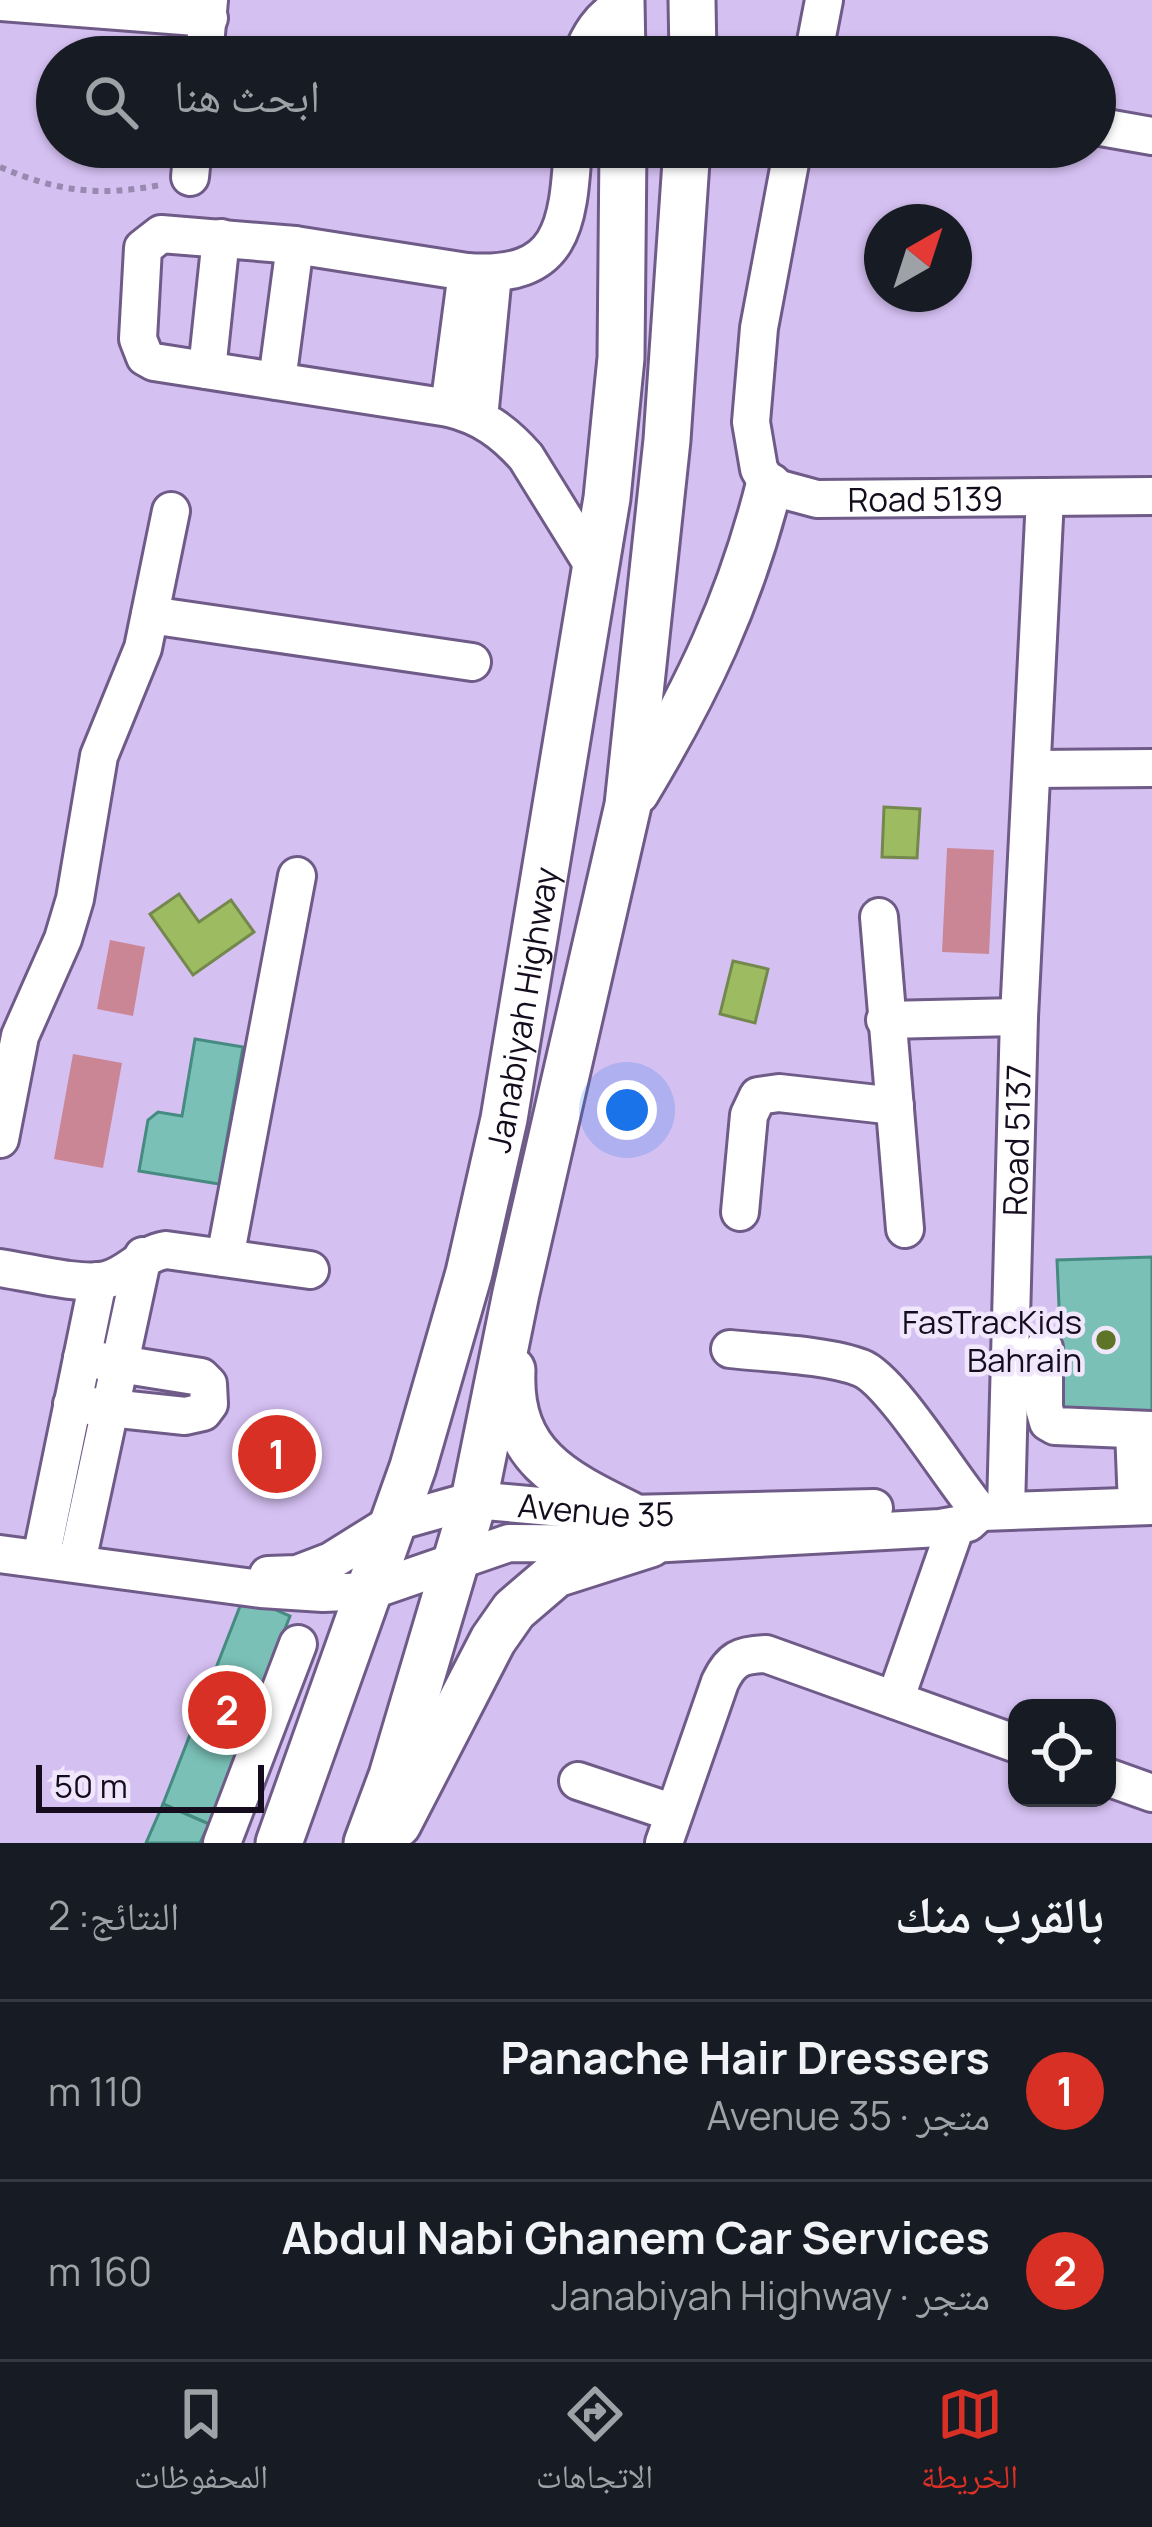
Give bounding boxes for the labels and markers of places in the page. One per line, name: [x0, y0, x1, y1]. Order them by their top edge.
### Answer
place label: FasTracKids Bahrain: [902, 1299, 1082, 1382]
marker: FasTracKids Bahrain: [1093, 1327, 1119, 1353]
pin: 1: [238, 1409, 316, 1499]
pin: 2: [188, 1665, 266, 1755]

